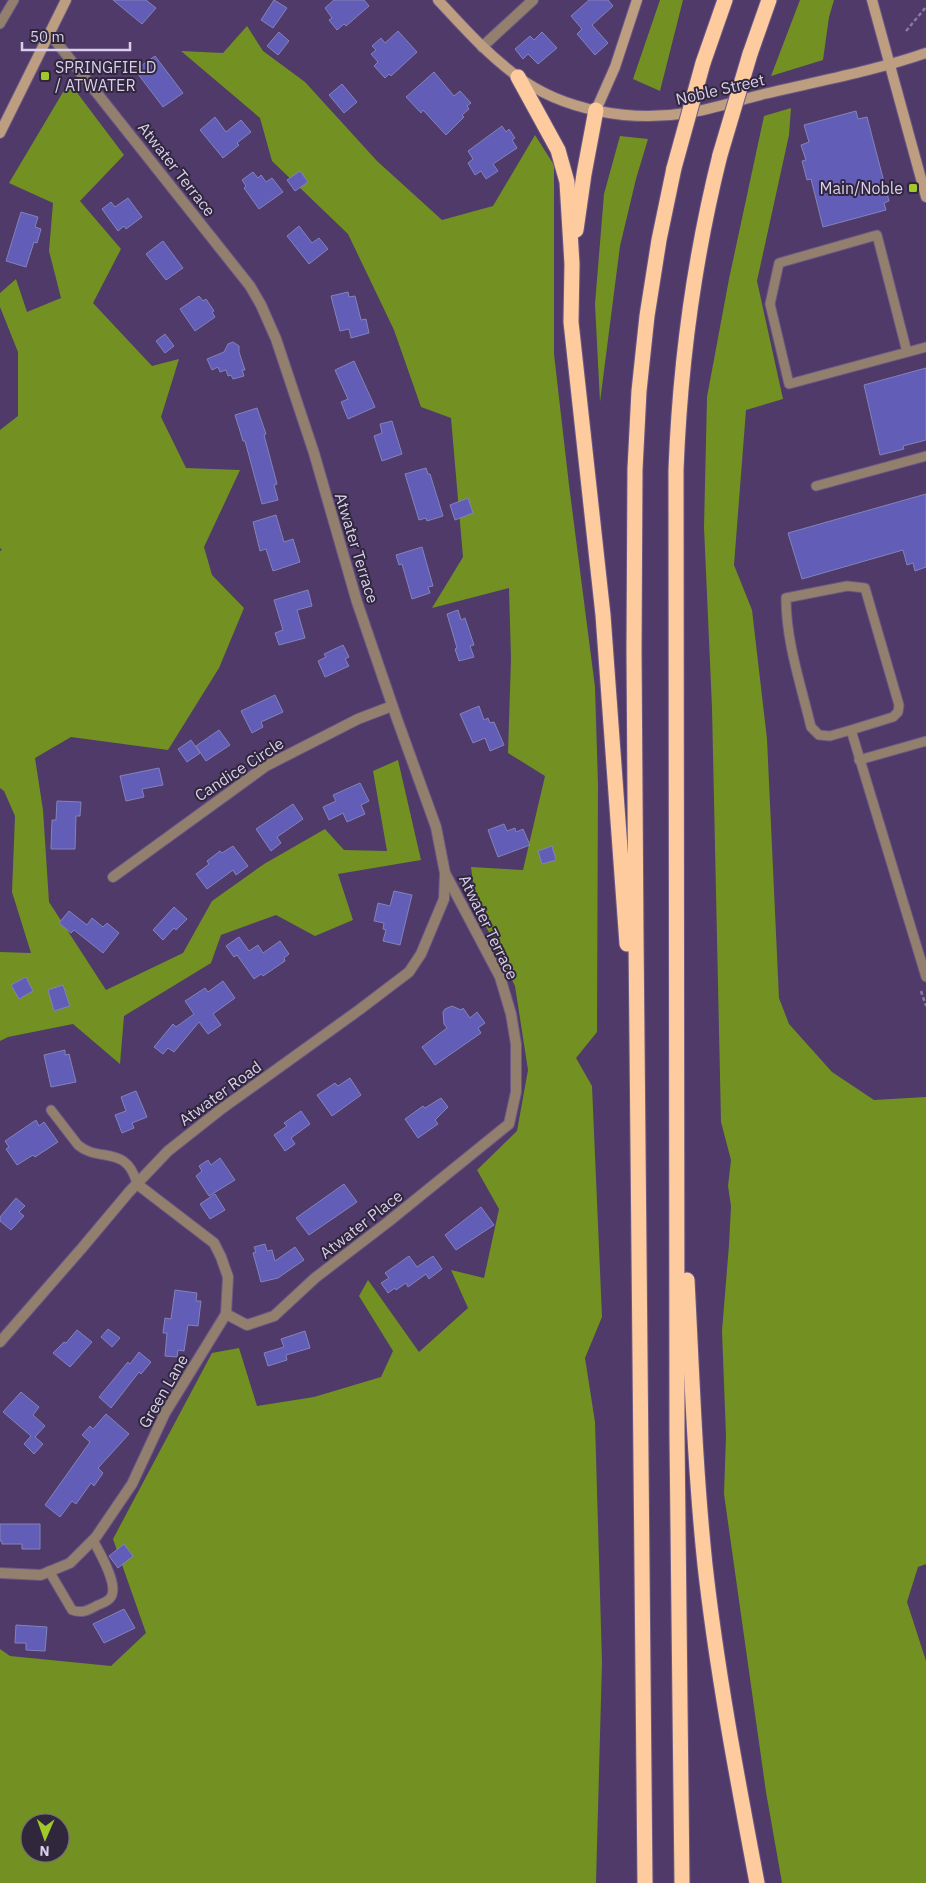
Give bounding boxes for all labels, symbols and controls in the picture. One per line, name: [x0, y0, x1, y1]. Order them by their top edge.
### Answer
scale bar: [22, 20, 130, 52]
text: 50 m: [30, 27, 65, 46]
place label: SPRINGFIELD / ATWATER: [55, 57, 157, 95]
street label: Noble Street: [674, 69, 766, 109]
marker: SPRINGFIELD / ATWATER: [39, 70, 51, 82]
street label: Atwater Terrace: [134, 118, 220, 220]
place label: Main/Noble: [820, 178, 903, 198]
marker: Main/Noble: [907, 182, 919, 194]
street label: Atwater Terrace: [331, 490, 383, 606]
street label: Candice Circle: [191, 733, 288, 805]
street label: Atwater Terrace: [455, 871, 523, 983]
street label: Atwater Road: [175, 1056, 265, 1130]
street label: Atwater Place: [316, 1185, 407, 1263]
street label: Green Lane: [134, 1350, 192, 1431]
north arrow: [20, 1813, 70, 1863]
text: N: [39, 1842, 50, 1860]

